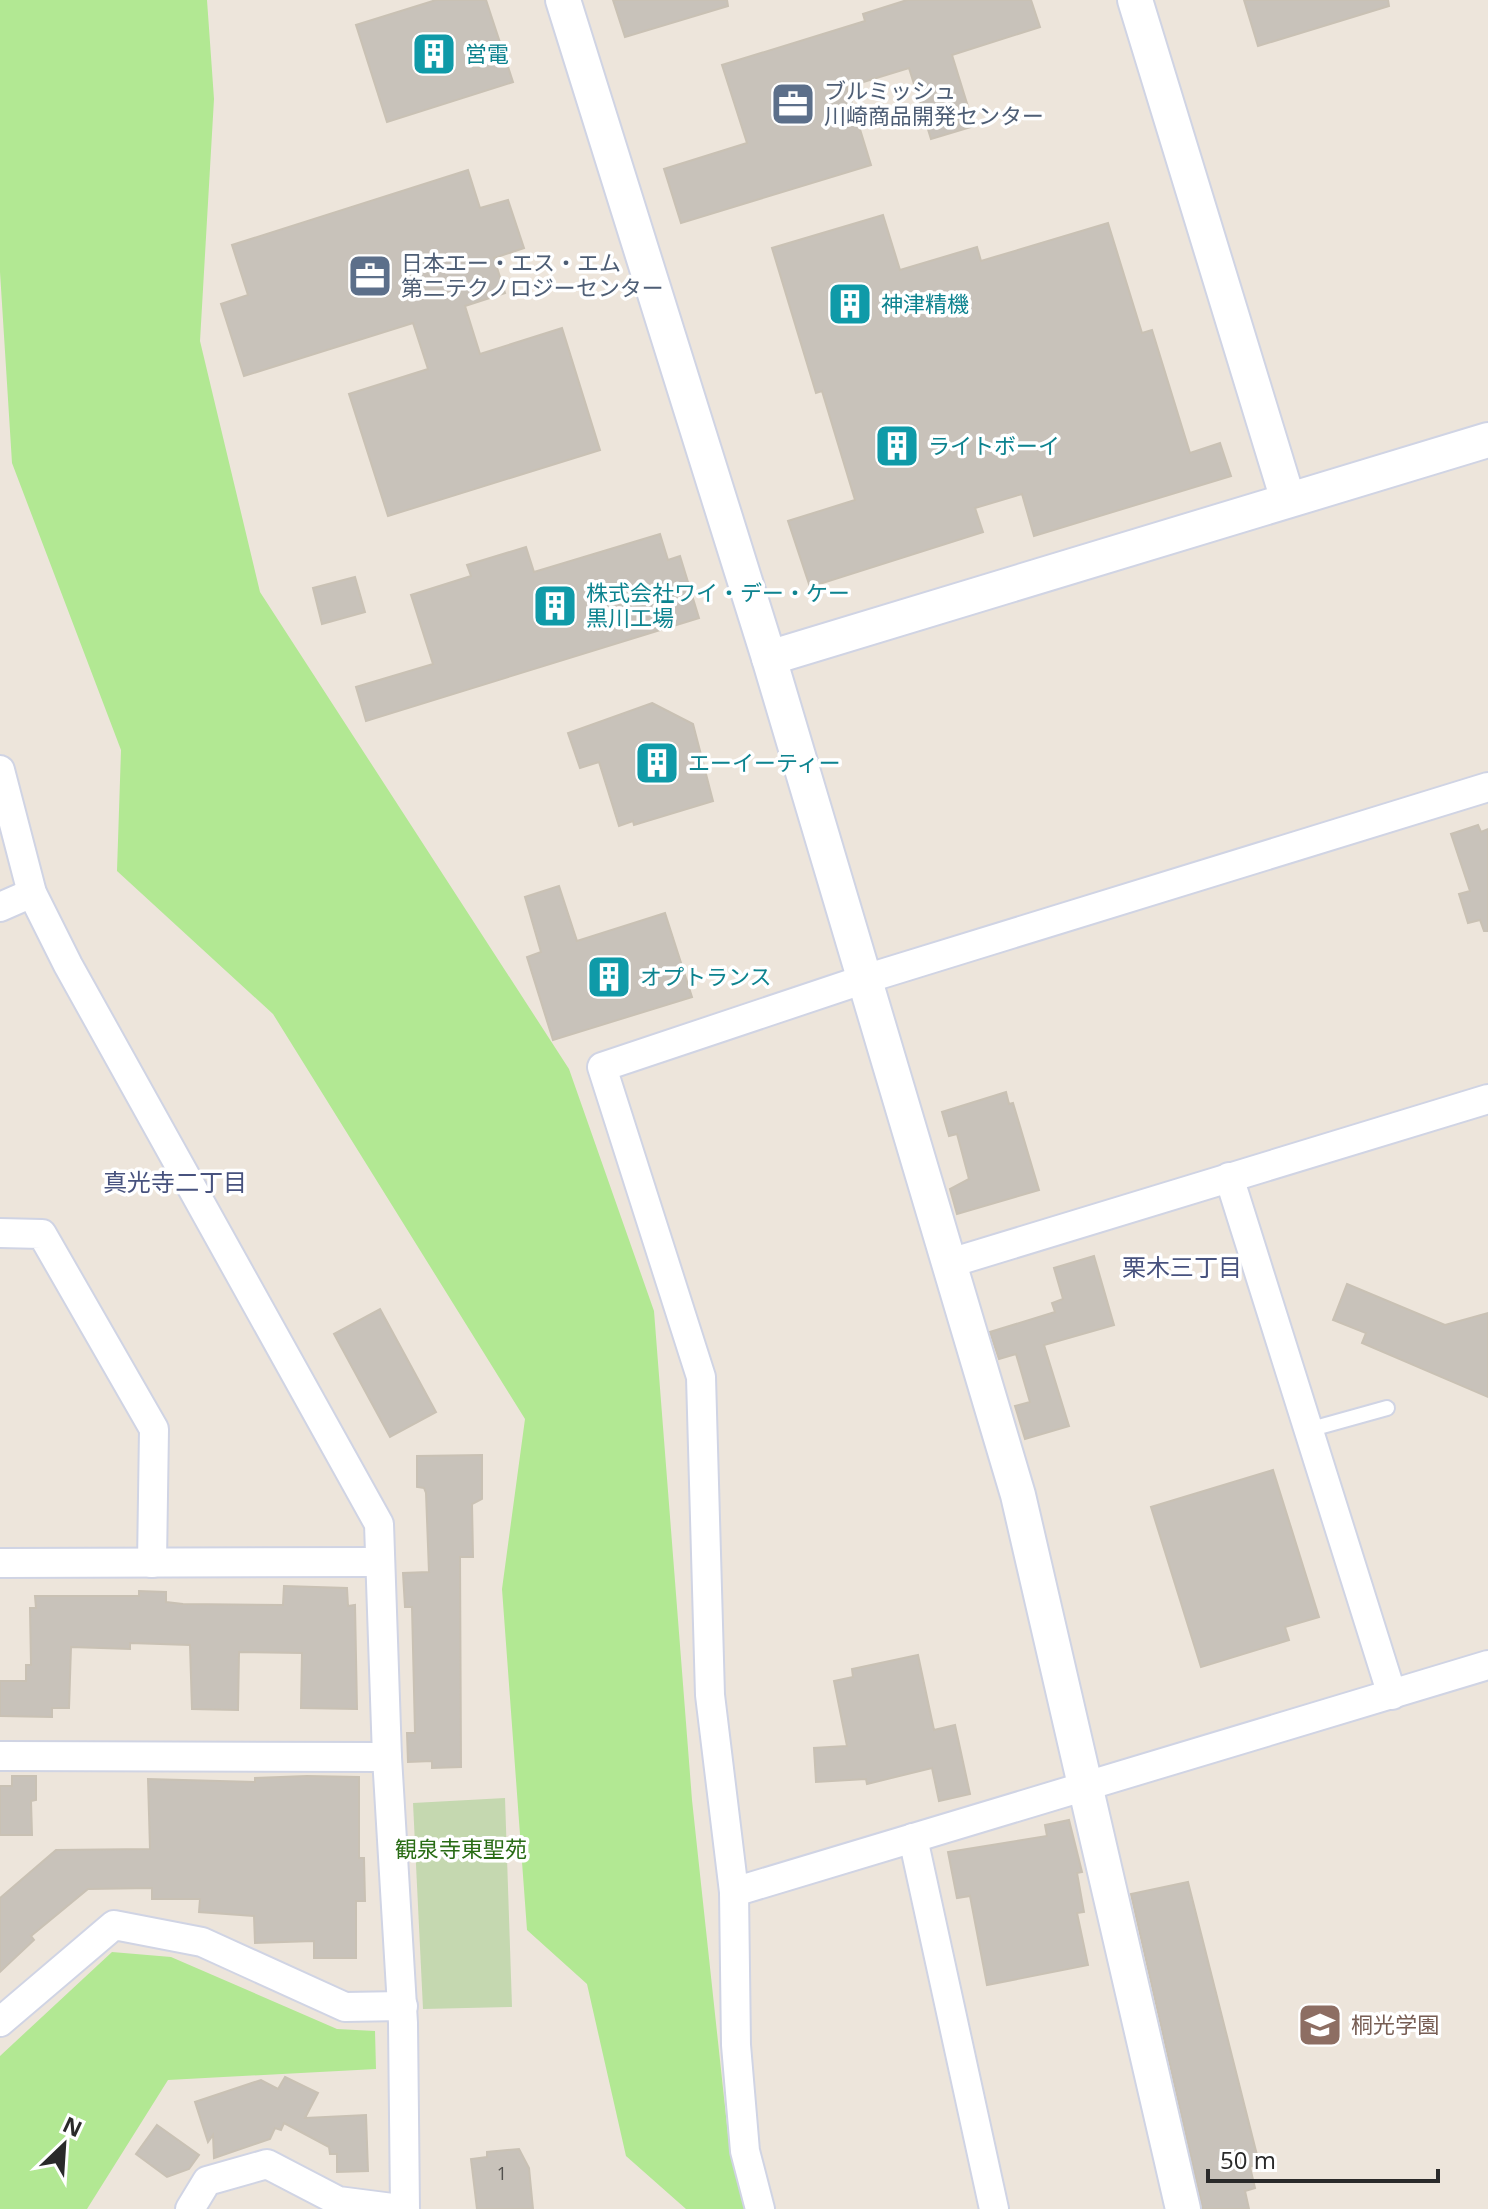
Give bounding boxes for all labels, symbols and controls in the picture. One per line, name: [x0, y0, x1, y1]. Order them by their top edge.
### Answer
building icon: 営電: [410, 30, 458, 78]
place label: 営電: [465, 38, 509, 68]
place label: ブルミッシュ 川崎商品開発センター: [824, 75, 1044, 130]
office icon: ブルミッシュ 川崎商品開発センター: [769, 80, 817, 128]
place label: 日本エー・エス・エム 第二テクノロジーセンター: [401, 247, 664, 302]
office icon: 日本エー・エス・エム 第二テクノロジーセンター: [346, 252, 394, 300]
building icon: 神津精機: [826, 280, 874, 328]
place label: 神津精機: [881, 288, 969, 318]
building icon: ライトボーイ: [873, 422, 921, 470]
place label: ライトボーイ: [928, 430, 1060, 460]
place label: 株式会社ワイ・デー・ケー 黒川工場: [586, 577, 850, 632]
building icon: 株式会社ワイ・デー・ケー 黒川工場: [531, 582, 579, 630]
building icon: エーイーティー: [633, 739, 681, 787]
place label: エーイーティー: [688, 747, 841, 777]
building icon: オプトランス: [585, 953, 633, 1001]
place label: オプトランス: [640, 961, 772, 991]
district label: 真光寺二丁目: [103, 1165, 247, 1198]
district label: 栗木三丁目: [1122, 1250, 1242, 1283]
park label: 観泉寺東聖苑: [395, 1833, 527, 1863]
school or university icon: 桐光学園: [1296, 2001, 1344, 2049]
place label: 桐光学園: [1351, 2009, 1439, 2039]
north arrow: [24, 2105, 104, 2185]
text: N: [58, 2109, 87, 2143]
scale bar: [1208, 2133, 1438, 2183]
text: 50 m: [1220, 2143, 1276, 2176]
house number: 1: [497, 2161, 507, 2185]

